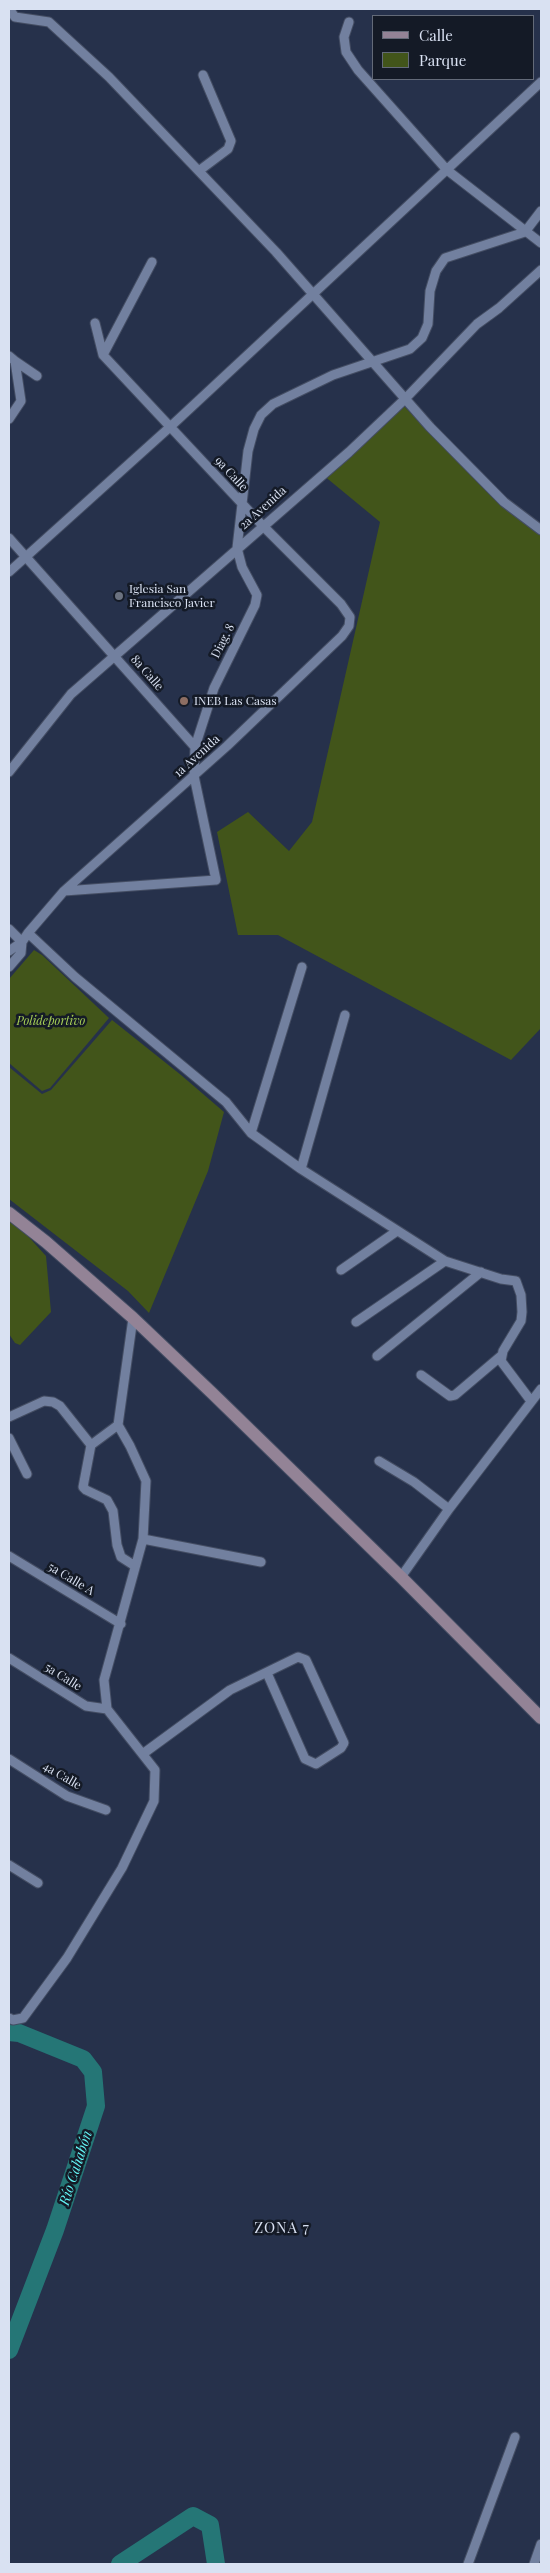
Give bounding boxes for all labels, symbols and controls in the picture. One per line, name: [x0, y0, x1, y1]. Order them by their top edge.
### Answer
legend: [372, 15, 535, 80]
text: Calle: [419, 25, 453, 45]
text: Parque: [419, 50, 466, 70]
street label: 9a Calle: [211, 454, 251, 494]
street label: 2a Avenida: [237, 483, 289, 533]
place label: Iglesia San Francisco Javier: [129, 582, 215, 610]
marker: Iglesia San Francisco Javier: [113, 590, 125, 602]
street label: Diag. 8: [208, 621, 238, 661]
street label: 8a Calle: [128, 652, 166, 694]
place label: INEB Las Casas: [194, 694, 277, 708]
marker: INEB Las Casas: [178, 695, 190, 707]
street label: 1a Avenida: [171, 732, 223, 780]
park label: Polideportivo: [17, 1014, 85, 1028]
street label: 5a Calle A: [45, 1560, 97, 1598]
street label: 5a Calle: [42, 1660, 84, 1694]
street label: 4a Calle: [40, 1759, 84, 1793]
water label: Río Cahabón: [56, 2129, 96, 2207]
district label: ZONA 7: [253, 2219, 311, 2237]

